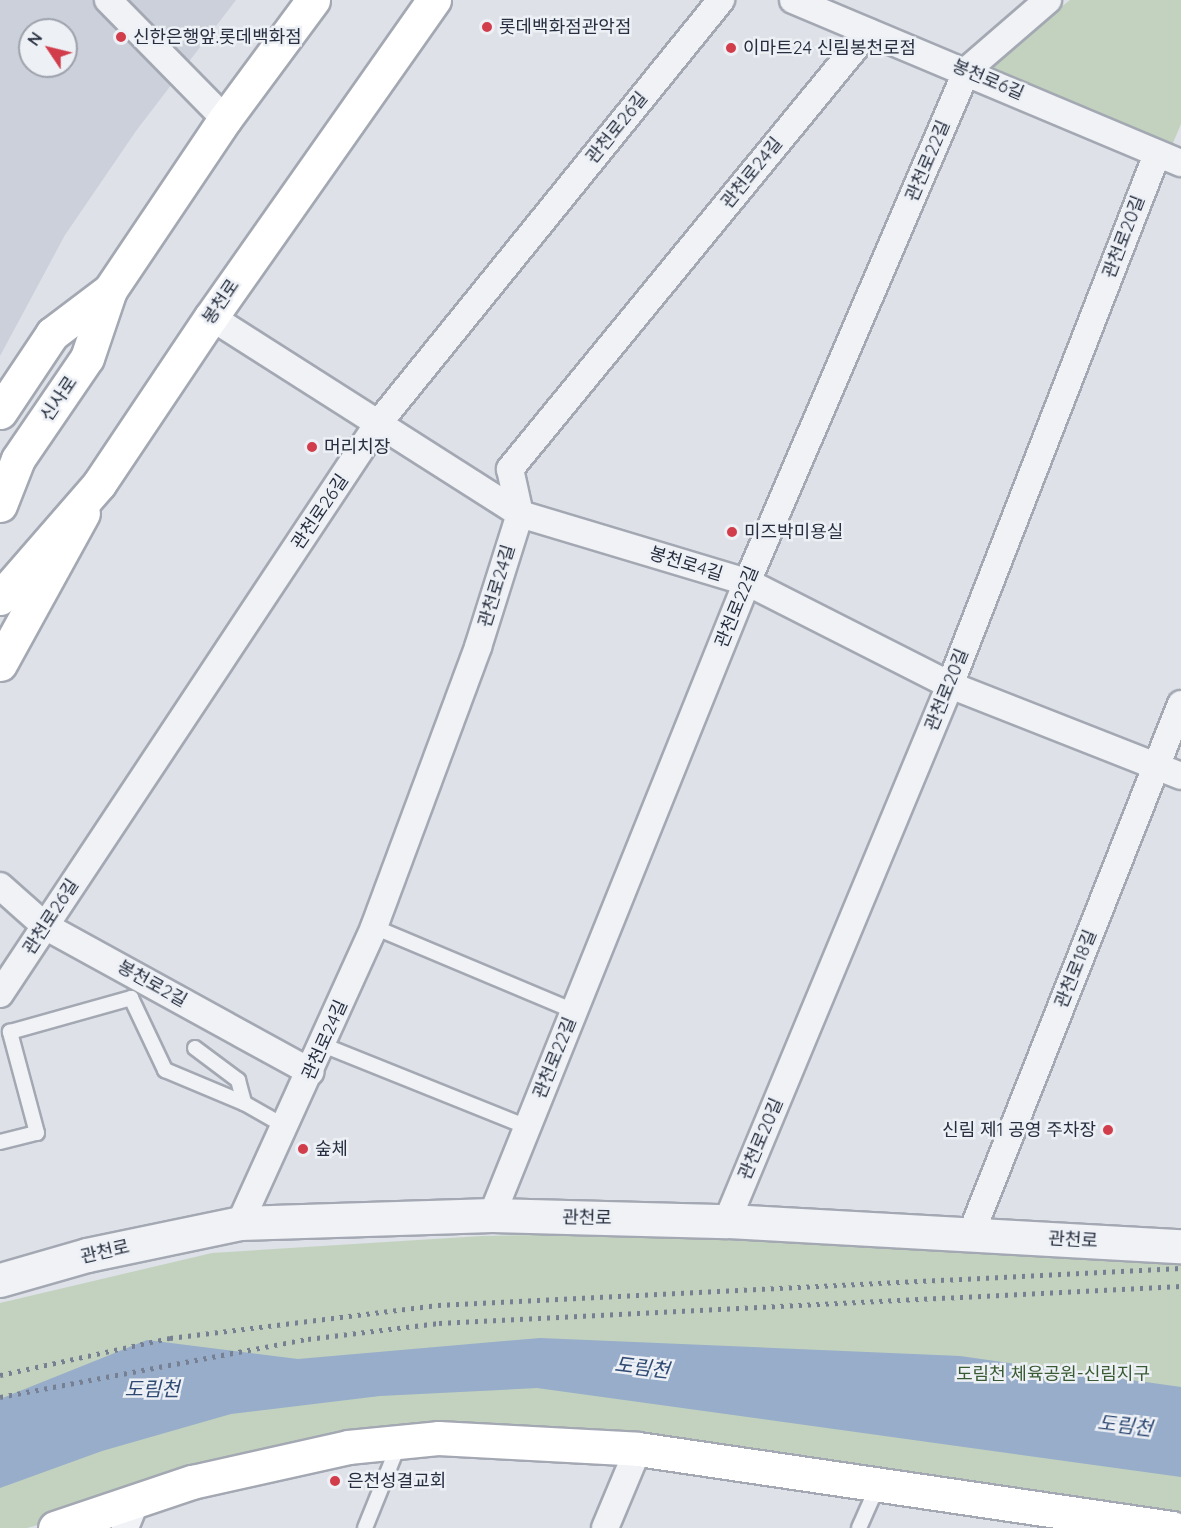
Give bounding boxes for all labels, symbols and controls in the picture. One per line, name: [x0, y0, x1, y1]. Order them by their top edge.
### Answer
place label: 롯데백화점관악점: [499, 16, 631, 38]
north arrow: [18, 18, 78, 78]
marker: 롯데백화점관악점: [480, 20, 494, 34]
place label: 신한은행앞.롯데백화점: [133, 26, 302, 48]
text: N: [23, 28, 46, 49]
marker: 신한은행앞.롯데백화점: [114, 30, 128, 44]
place label: 이마트24 신림봉천로점: [743, 37, 916, 59]
marker: 이마트24 신림봉천로점: [724, 41, 738, 55]
street label: 봉천로6길: [949, 55, 1027, 105]
street label: 관천로26길: [582, 88, 652, 168]
street label: 관천로22길: [901, 117, 955, 205]
street label: 관천로24길: [717, 133, 787, 213]
street label: 관천로20길: [1098, 193, 1150, 281]
street label: 봉천로: [198, 275, 244, 329]
street label: 신사로: [36, 372, 82, 426]
place label: 머리치장: [324, 436, 390, 458]
marker: 머리치장: [305, 440, 319, 454]
street label: 관천로26길: [287, 470, 353, 554]
place label: 미즈박미용실: [744, 521, 843, 543]
marker: 미즈박미용실: [725, 525, 739, 539]
street label: 관천로24길: [474, 542, 520, 630]
street label: 봉천로4길: [647, 543, 725, 585]
street label: 관천로22길: [711, 563, 763, 651]
street label: 관천로20길: [921, 646, 973, 734]
street label: 관천로26길: [19, 875, 83, 959]
street label: 관천로18길: [1051, 927, 1101, 1011]
street label: 봉천로2길: [113, 956, 191, 1012]
street label: 관천로24길: [298, 997, 352, 1083]
street label: 관천로22길: [529, 1014, 581, 1102]
street label: 관천로20길: [734, 1095, 788, 1183]
place label: 신림 제1 공영 주차장: [942, 1119, 1096, 1141]
marker: 신림 제1 공영 주차장: [1101, 1123, 1115, 1137]
place label: 숲체: [315, 1138, 348, 1160]
marker: 숲체: [296, 1142, 310, 1156]
street label: 관천로: [562, 1207, 612, 1229]
street label: 관천로: [1048, 1228, 1098, 1252]
street label: 관천로: [78, 1236, 132, 1268]
water label: 도림천: [613, 1352, 671, 1382]
park label: 도림천 체육공원-신림지구: [956, 1363, 1150, 1385]
water label: 도림천: [124, 1376, 180, 1400]
water label: 도림천: [1096, 1410, 1154, 1440]
place label: 은천성결교회: [347, 1470, 446, 1492]
marker: 은천성결교회: [328, 1474, 342, 1488]

